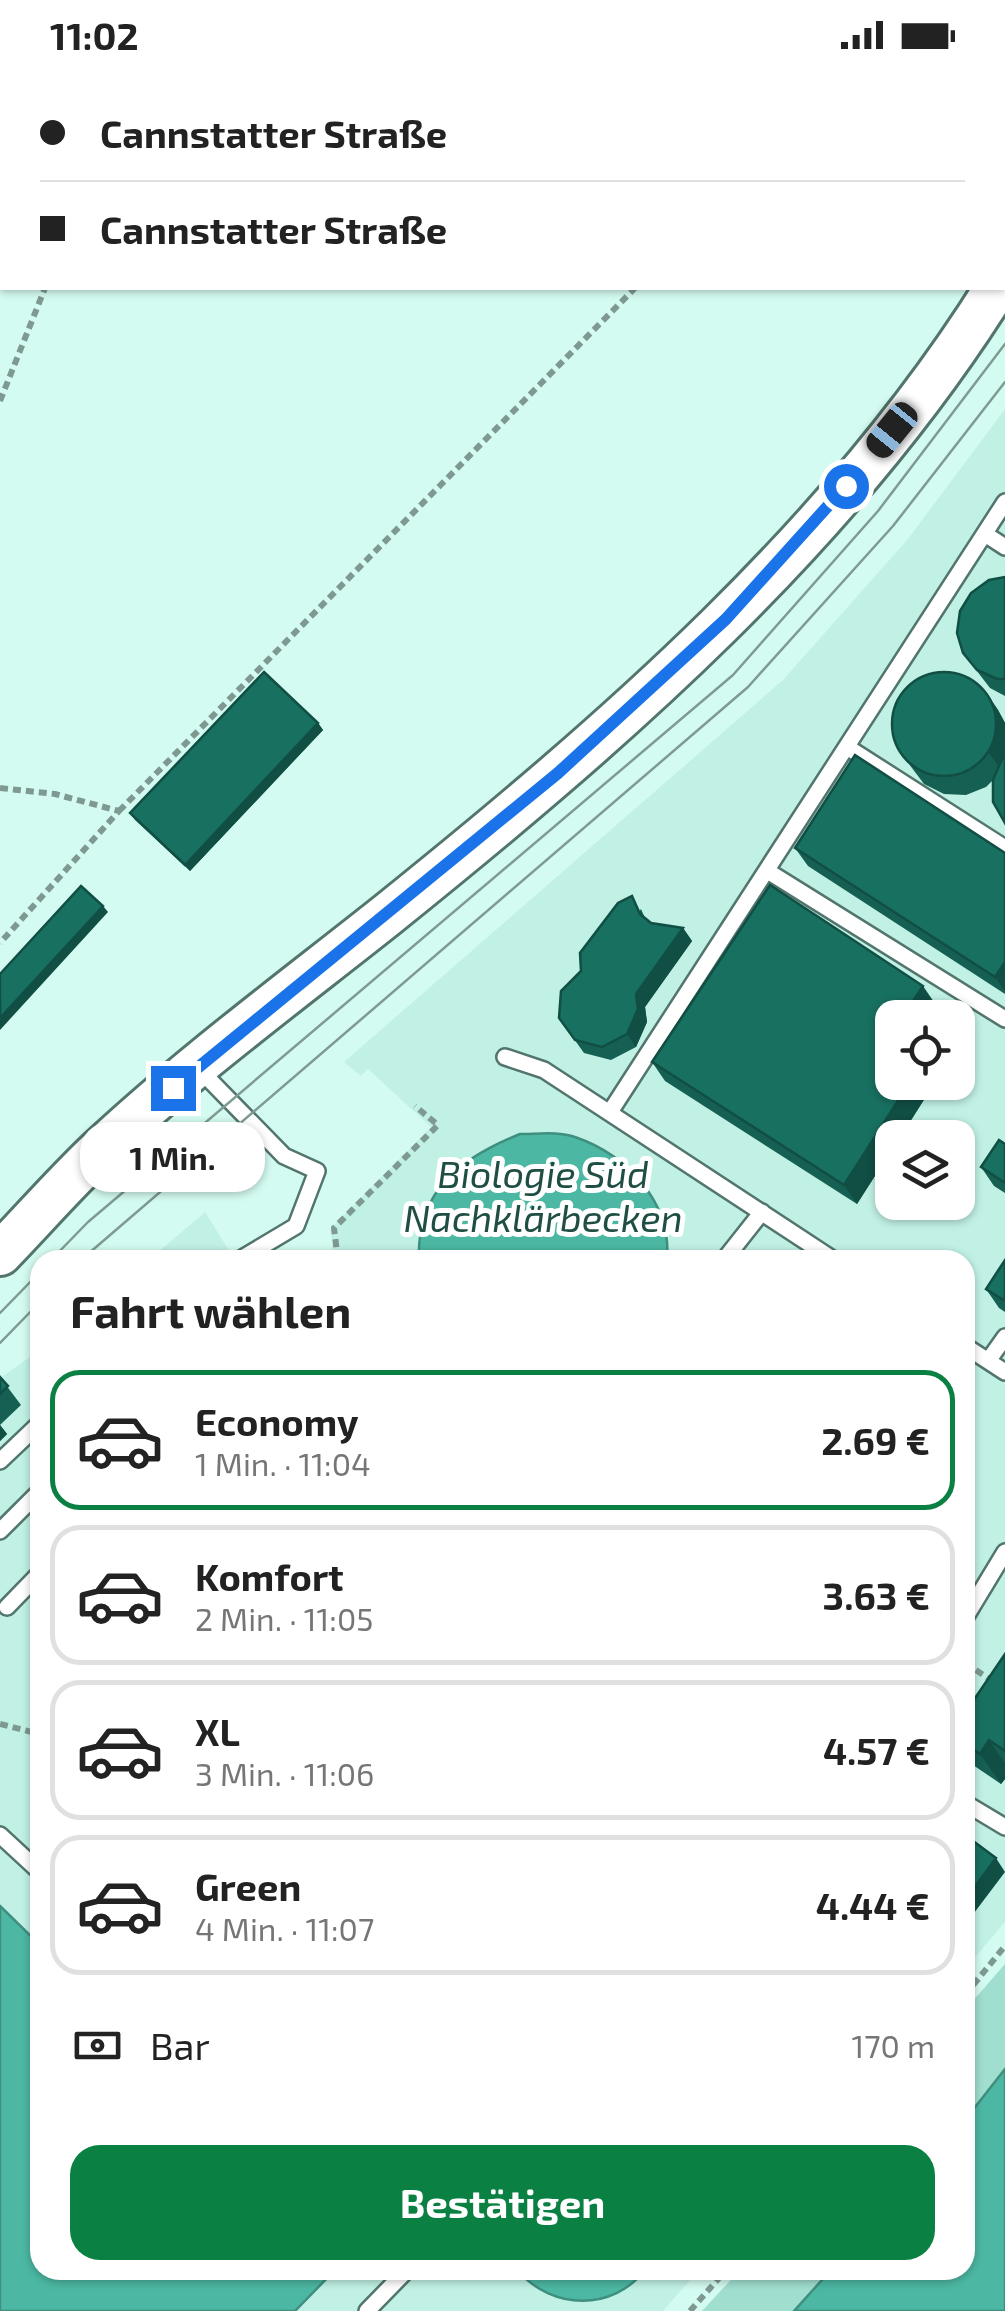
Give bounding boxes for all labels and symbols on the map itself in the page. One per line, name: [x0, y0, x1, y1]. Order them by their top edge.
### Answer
car: [861, 397, 923, 463]
route start: [824, 464, 869, 509]
route end: [151, 1066, 196, 1111]
callout: 1 Min.: [80, 1123, 266, 1193]
water label: Biologie Süd Nachklärbecken: [403, 1150, 683, 1240]

